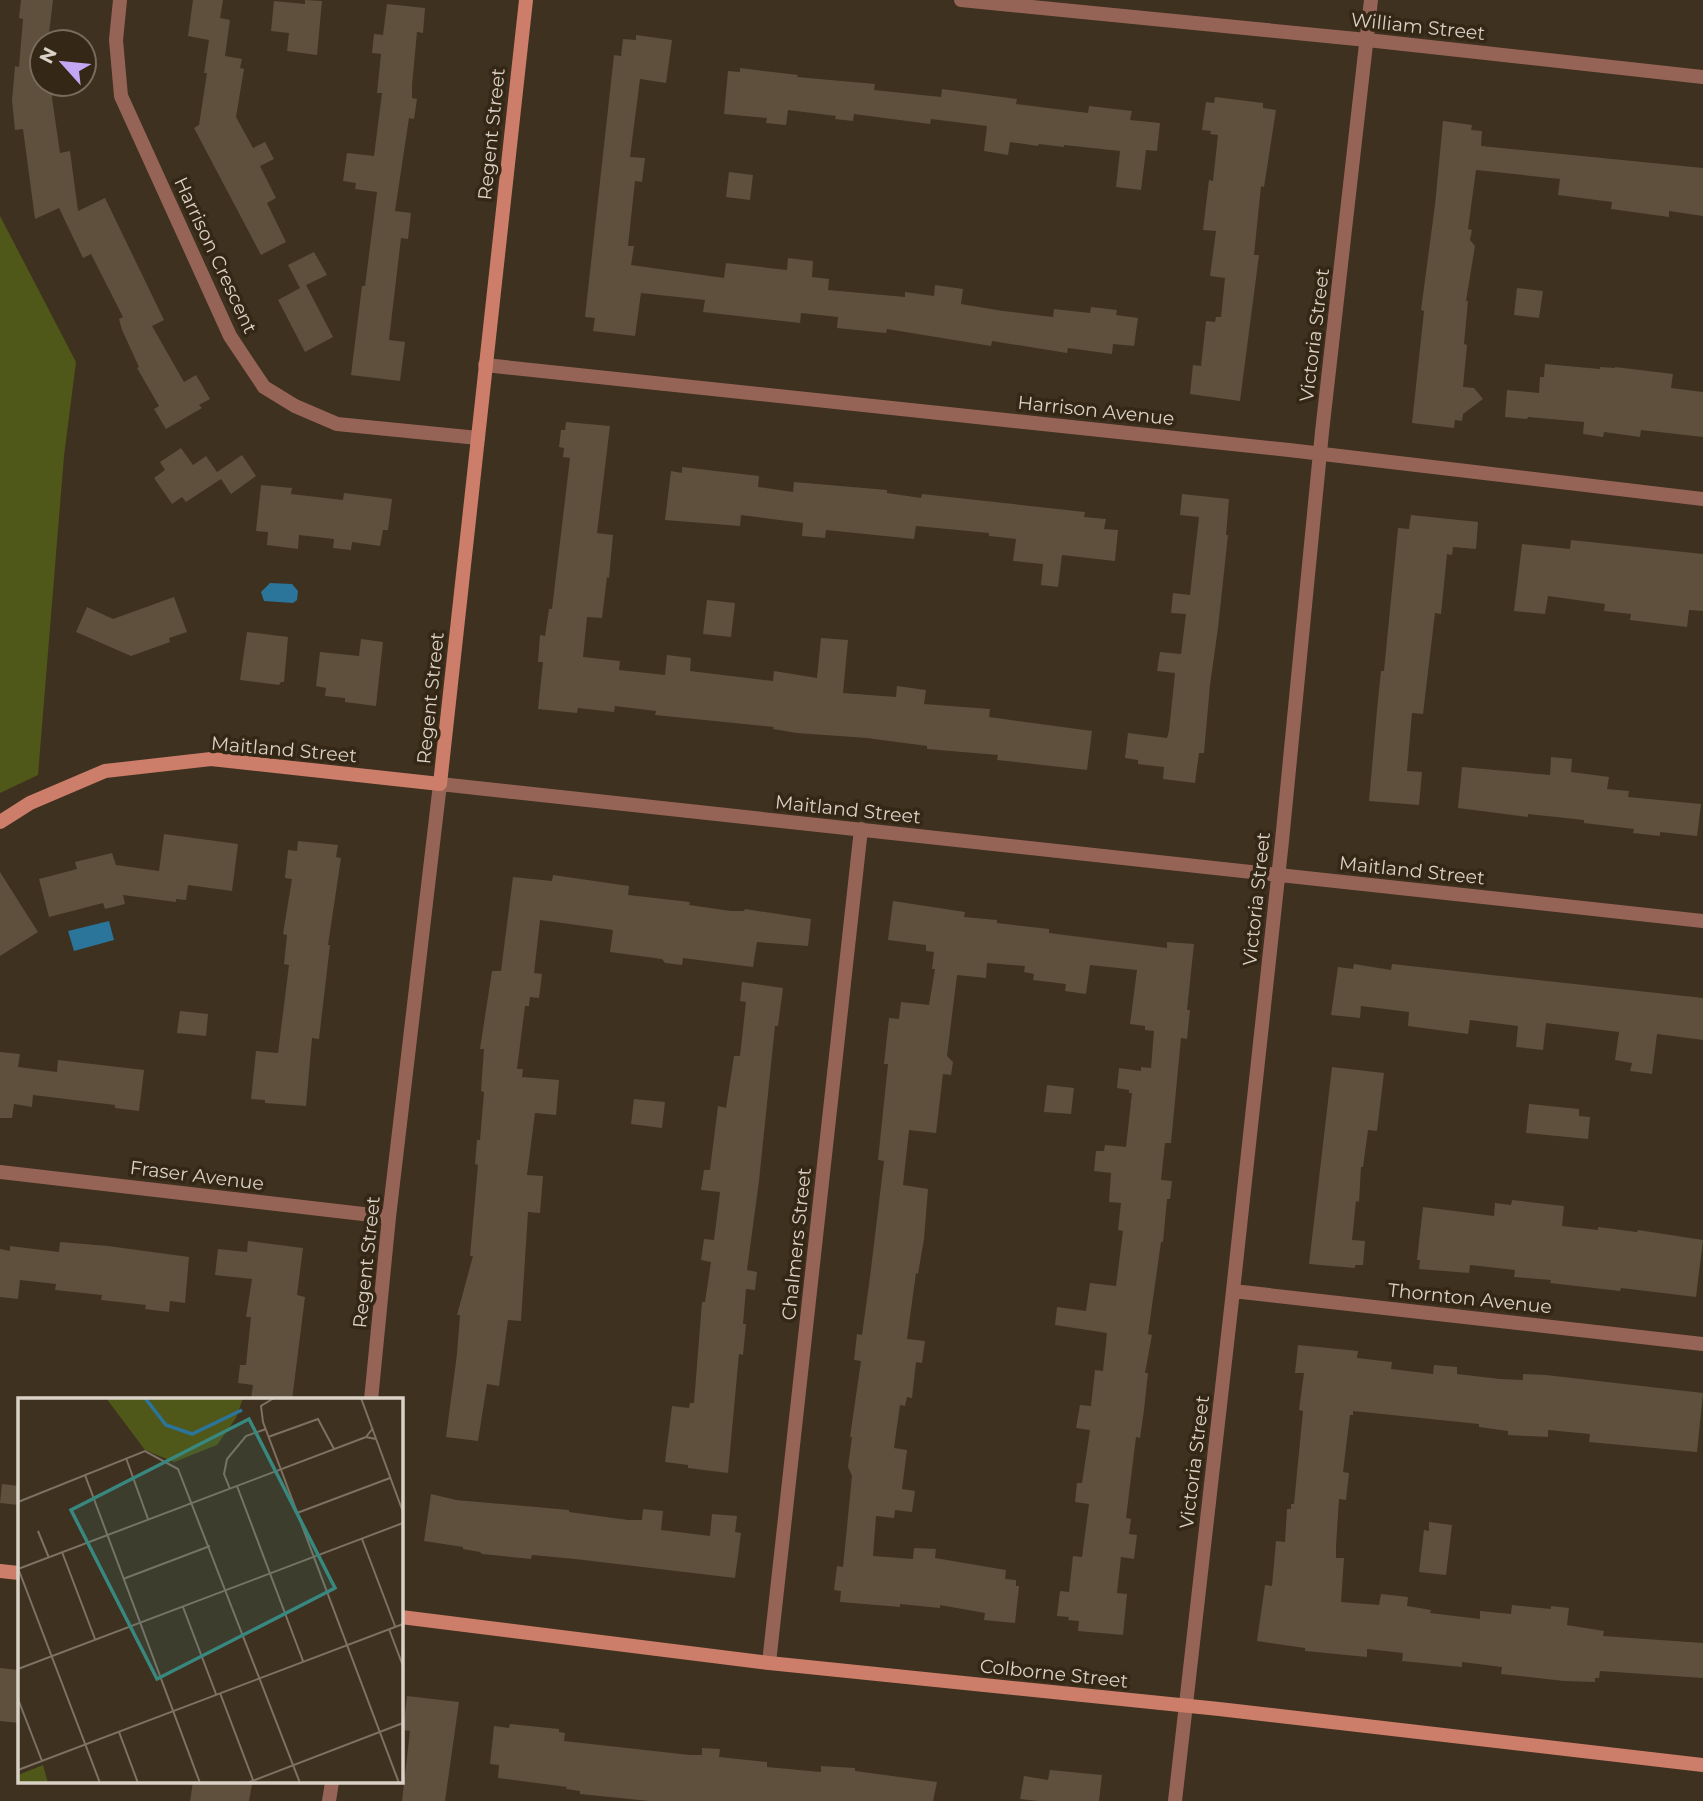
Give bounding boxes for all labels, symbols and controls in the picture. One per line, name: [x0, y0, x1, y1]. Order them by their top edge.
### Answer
street label: William Street: [1350, 8, 1487, 45]
north arrow: [28, 28, 98, 98]
text: N: [35, 43, 62, 68]
street label: Regent Street: [473, 67, 510, 201]
street label: Harrison Crescent: [169, 173, 262, 337]
street label: Victoria Street: [1295, 267, 1334, 403]
street label: Harrison Avenue: [1016, 391, 1175, 430]
street label: Regent Street: [412, 631, 449, 765]
street label: Maitland Street: [210, 732, 358, 767]
street label: Maitland Street: [774, 790, 922, 829]
street label: Victoria Street: [1238, 831, 1275, 967]
street label: Maitland Street: [1338, 851, 1486, 890]
street label: Fraser Avenue: [129, 1156, 265, 1195]
street label: Chalmers Street: [777, 1166, 816, 1322]
street label: Regent Street: [348, 1195, 385, 1329]
street label: Thornton Avenue: [1387, 1278, 1553, 1319]
street label: Victoria Street: [1175, 1394, 1214, 1530]
inset map: [18, 1398, 402, 1784]
street label: Colborne Street: [979, 1654, 1130, 1693]

